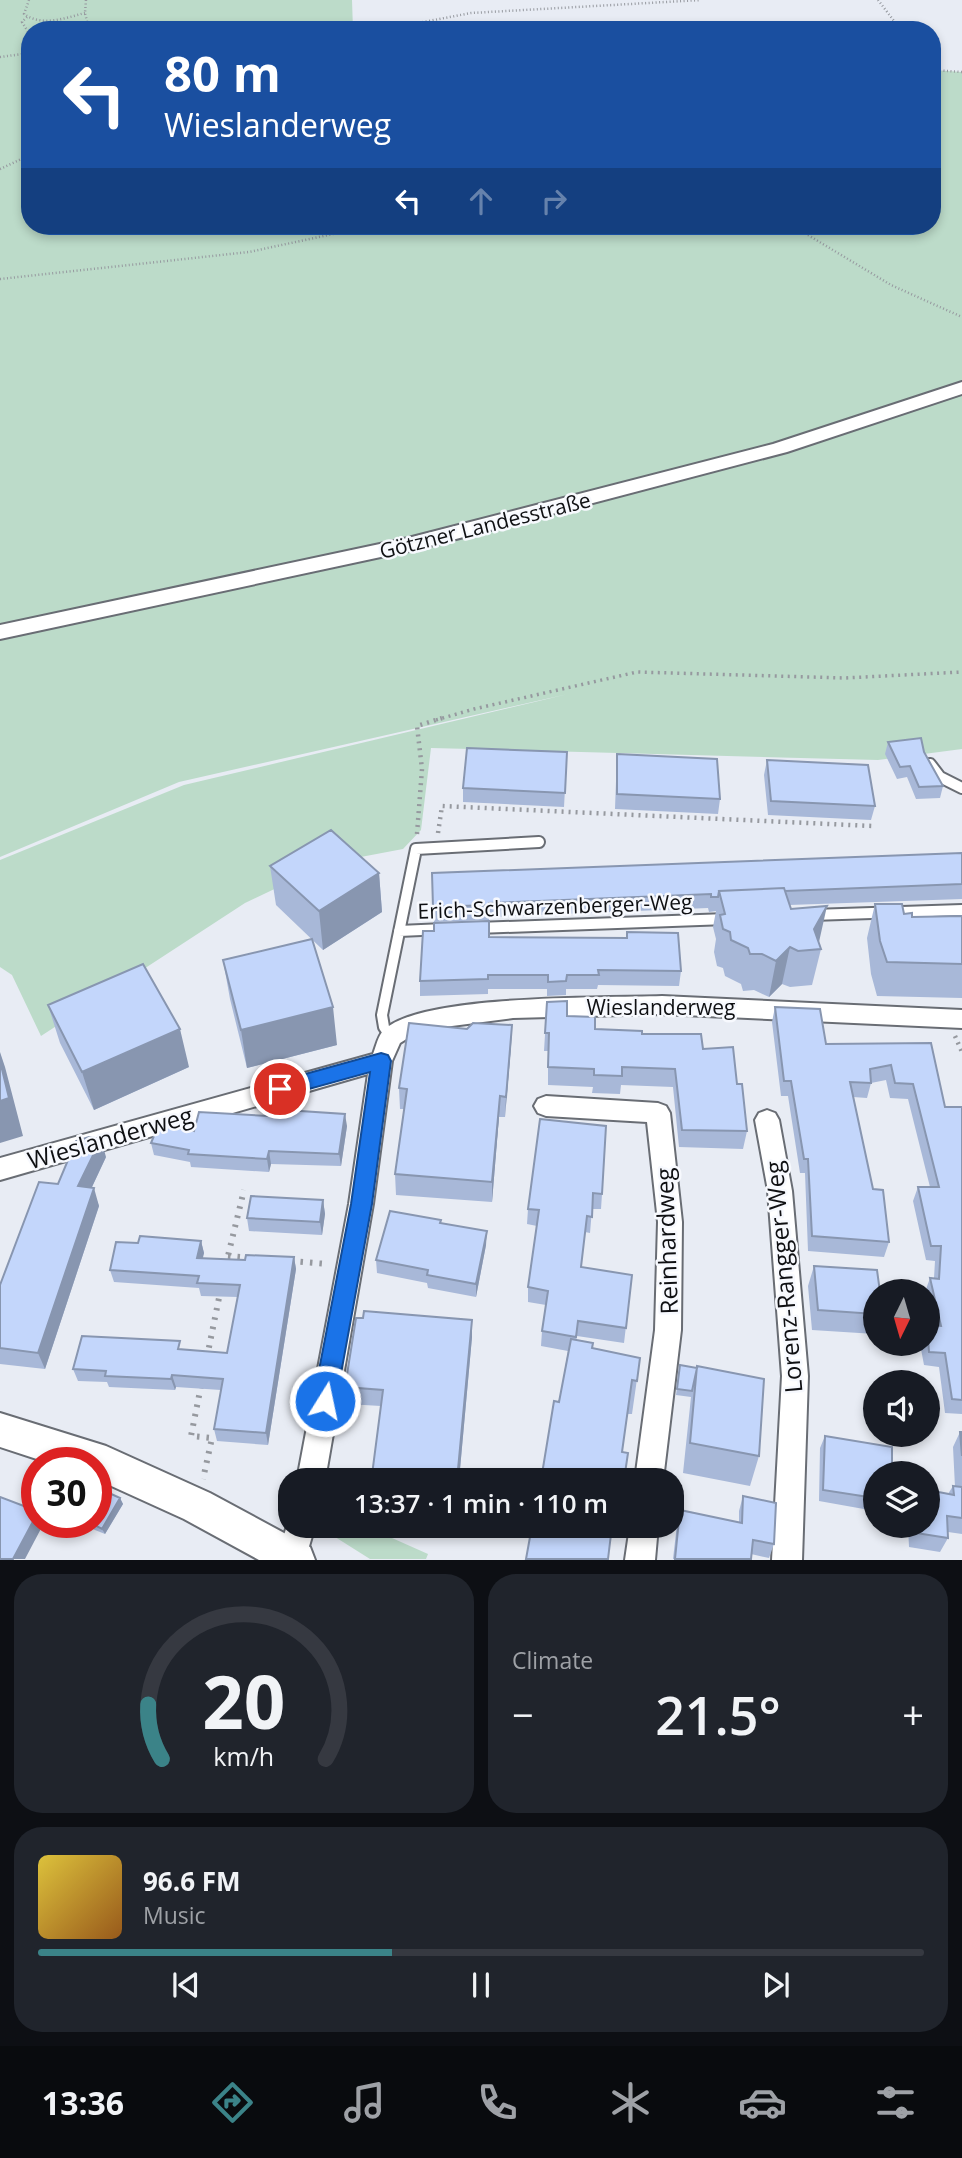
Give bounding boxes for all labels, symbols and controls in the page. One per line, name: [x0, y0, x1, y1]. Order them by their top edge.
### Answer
text: 80 m: [164, 40, 281, 106]
icon: left: [49, 49, 140, 140]
text: Wieslanderweg: [164, 103, 391, 146]
icon: left: [389, 182, 427, 220]
icon: ahead: [462, 182, 500, 220]
icon: right: [535, 182, 573, 220]
street label: Götzner Landesstraße: [376, 485, 594, 565]
street label: Erich-Schwarzenberger-Weg: [417, 887, 693, 925]
street label: Wieslanderweg: [586, 993, 736, 1021]
pin: [250, 1059, 310, 1119]
icon: arrive: [261, 1070, 299, 1108]
street label: Wieslanderweg: [24, 1098, 196, 1176]
street label: Lorenz-Rangger-Weg: [756, 1160, 810, 1394]
street label: Reinhardweg: [647, 1167, 685, 1315]
north arrow: [863, 1279, 940, 1356]
map controls: [863, 1279, 940, 1538]
position arrow: [288, 1364, 362, 1438]
button: sound: [863, 1370, 940, 1447]
speed limit sign: 30: [21, 1447, 112, 1538]
button: layers: [863, 1461, 940, 1538]
text: 13:37 · 1 min · 110 m: [354, 1485, 608, 1521]
text: Climate: [512, 1644, 593, 1676]
text: 20: [202, 1652, 286, 1751]
text: 21.5°: [655, 1679, 781, 1750]
text: −: [512, 1688, 534, 1740]
text: +: [902, 1688, 924, 1740]
text: km/h: [214, 1739, 274, 1773]
text: 96.6 FM: [143, 1863, 241, 1899]
text: Music: [143, 1899, 206, 1931]
icon: previous: [167, 1966, 205, 2004]
icon: pause: [462, 1966, 500, 2004]
icon: next: [757, 1966, 795, 2004]
icon: directions: [208, 2078, 257, 2127]
icon: music: [340, 2078, 389, 2127]
icon: phone: [473, 2078, 522, 2127]
icon: climate: [606, 2078, 655, 2127]
icon: car: [738, 2078, 787, 2127]
icon: filters: [871, 2078, 920, 2127]
text: 13:36: [42, 2081, 124, 2124]

